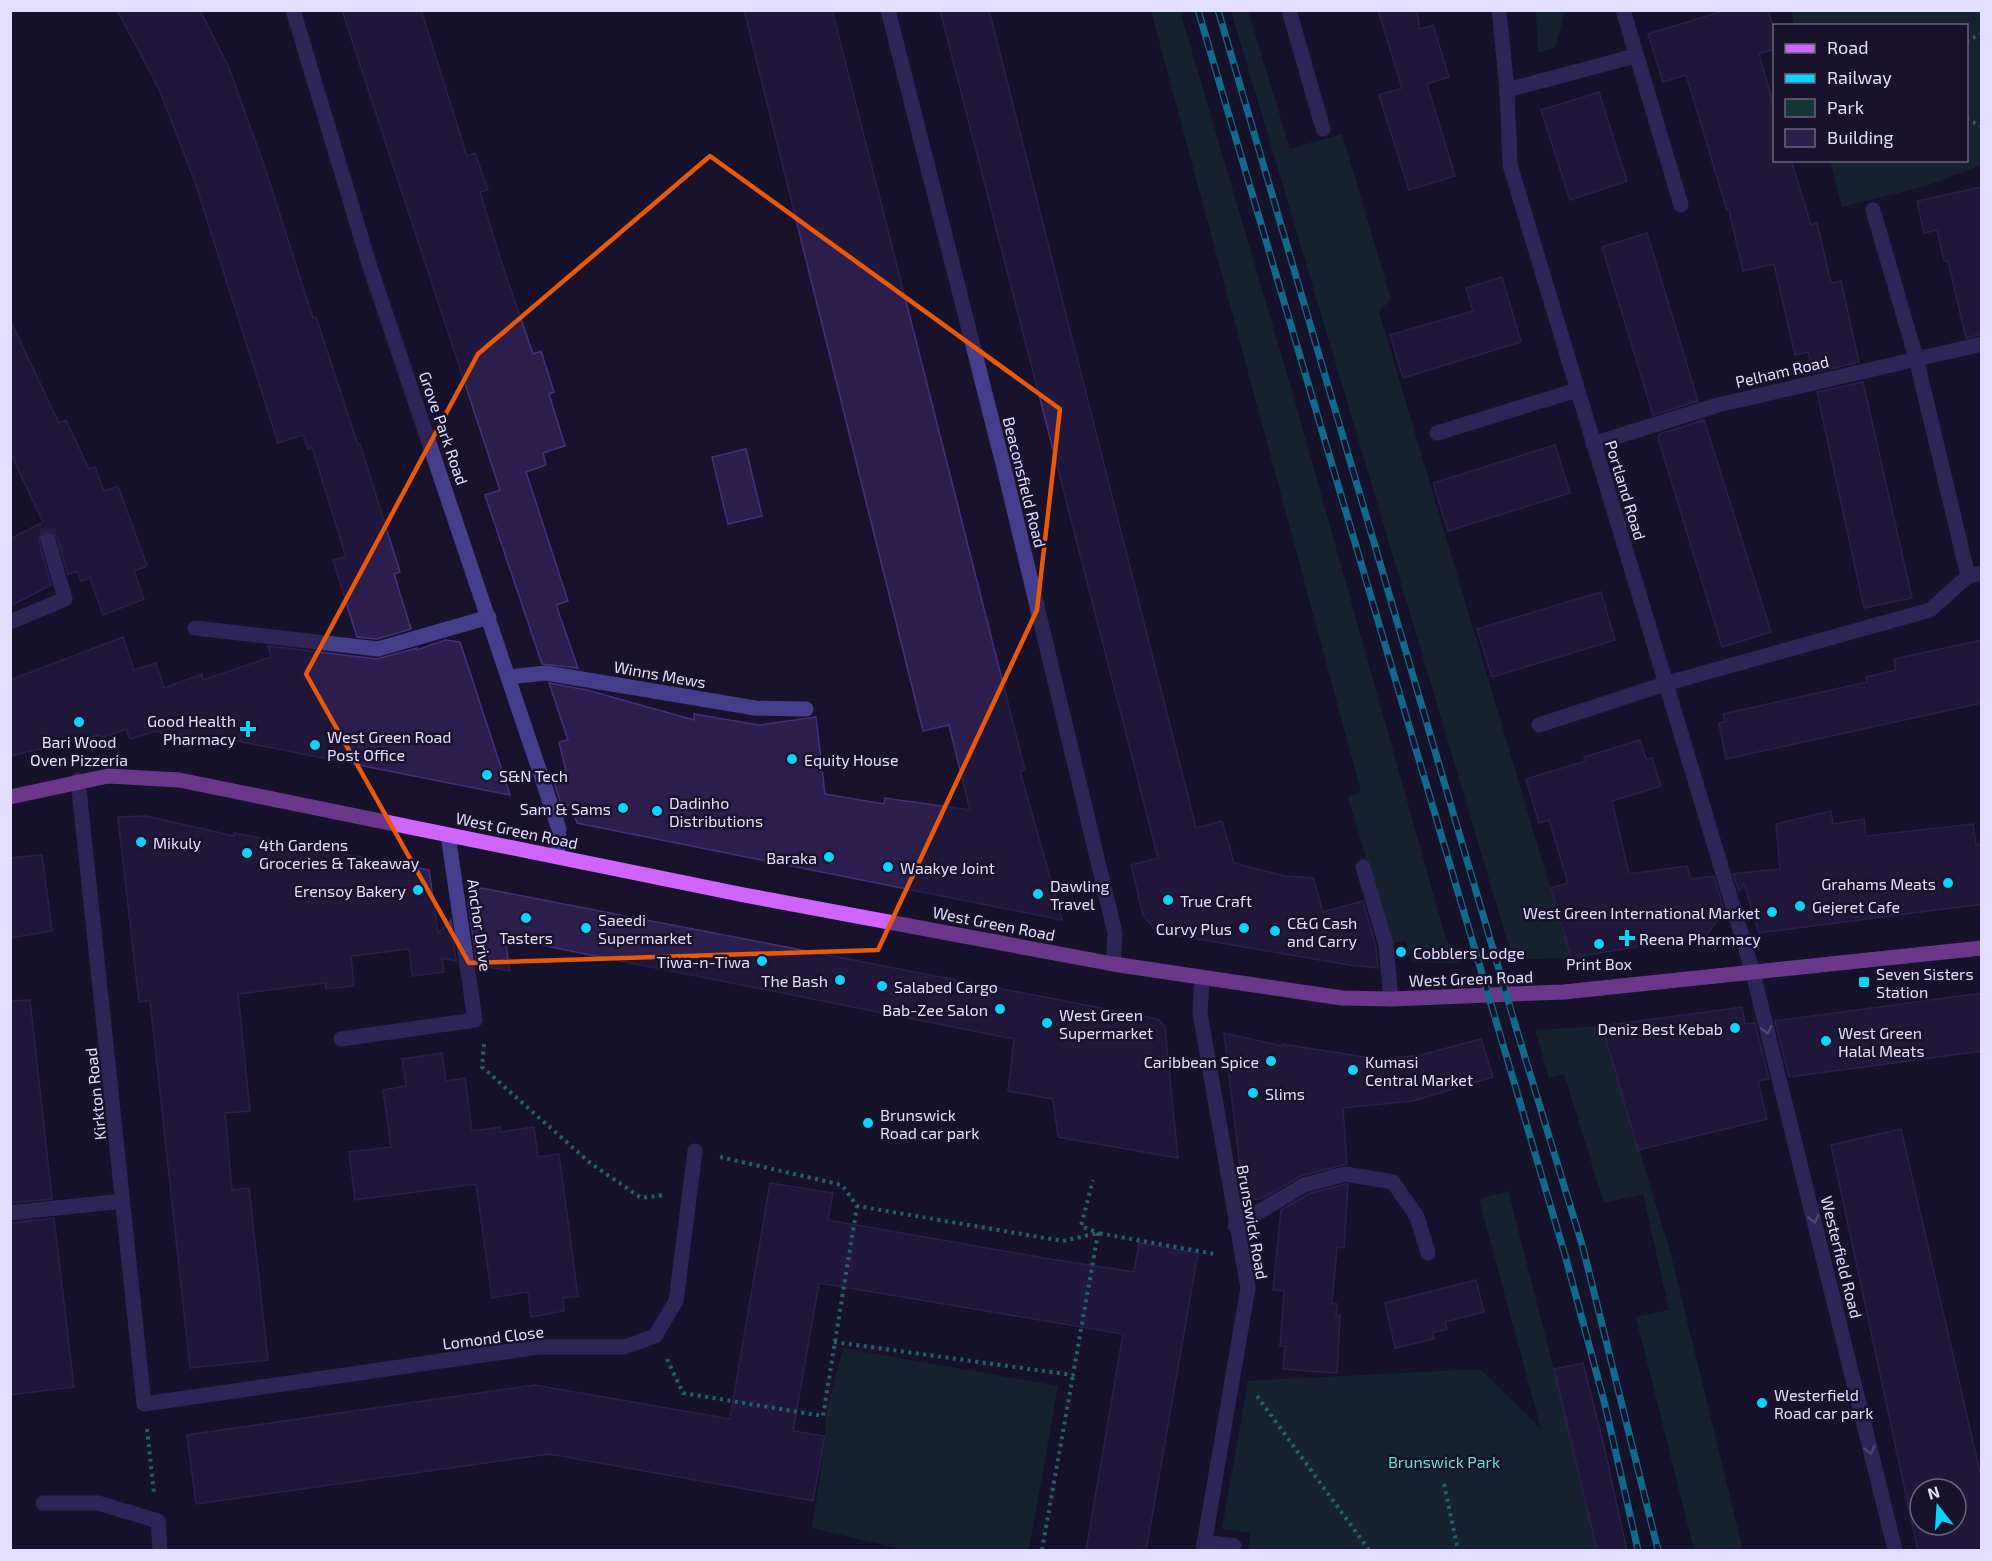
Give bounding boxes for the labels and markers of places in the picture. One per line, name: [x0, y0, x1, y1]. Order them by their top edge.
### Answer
place label: Good Health Pharmacy: [147, 711, 237, 748]
marker: Bari Wood Oven Pizzeria: [72, 715, 86, 729]
marker: Good Health Pharmacy: [241, 722, 255, 736]
place label: West Green Road Post Office: [327, 727, 451, 764]
place label: Bari Wood Oven Pizzeria: [30, 732, 128, 769]
marker: West Green Road Post Office: [308, 738, 322, 752]
place label: Equity House: [804, 750, 899, 769]
marker: Equity House: [785, 752, 799, 766]
place label: S&N Tech: [499, 766, 568, 785]
marker: S&N Tech: [480, 768, 494, 782]
place label: Dadinho Distributions: [669, 793, 763, 830]
place label: Sam & Sams: [520, 799, 611, 818]
marker: Sam & Sams: [616, 801, 630, 815]
marker: Dadinho Distributions: [650, 804, 664, 818]
place label: Mikuly: [153, 833, 202, 852]
marker: Mikuly: [134, 835, 148, 849]
place label: 4th Gardens Groceries & Takeaway: [259, 835, 420, 872]
marker: 4th Gardens Groceries & Takeaway: [240, 846, 254, 860]
place label: Baraka: [766, 848, 817, 867]
marker: Baraka: [822, 850, 836, 864]
place label: Waakye Joint: [900, 858, 995, 877]
marker: Waakye Joint: [881, 860, 895, 874]
place label: Grahams Meats: [1821, 874, 1936, 893]
place label: Dawling Travel: [1050, 876, 1110, 913]
marker: Grahams Meats: [1941, 876, 1955, 890]
place label: Erensoy Bakery: [294, 881, 407, 900]
marker: Erensoy Bakery: [411, 883, 425, 897]
marker: Dawling Travel: [1031, 887, 1045, 901]
place label: True Craft: [1180, 891, 1252, 910]
marker: True Craft: [1161, 893, 1175, 907]
place label: Gejeret Cafe: [1812, 897, 1900, 917]
marker: Gejeret Cafe: [1793, 899, 1807, 913]
place label: West Green International Market: [1523, 903, 1760, 922]
marker: West Green International Market: [1765, 905, 1779, 919]
place label: Saeedi Supermarket: [598, 910, 692, 947]
marker: Tasters: [519, 911, 533, 925]
place label: C&G Cash and Carry: [1287, 913, 1358, 950]
place label: Curvy Plus: [1156, 919, 1232, 938]
marker: Saeedi Supermarket: [579, 921, 593, 935]
marker: Curvy Plus: [1237, 921, 1251, 935]
marker: C&G Cash and Carry: [1268, 924, 1282, 938]
place label: Tasters: [499, 928, 553, 947]
place label: Reena Pharmacy: [1639, 929, 1761, 948]
marker: Reena Pharmacy: [1620, 931, 1634, 945]
marker: Print Box: [1592, 937, 1606, 951]
place label: Cobblers Lodge: [1413, 943, 1525, 962]
marker: Cobblers Lodge: [1394, 945, 1408, 959]
place label: Tiwa-n-Tiwa: [657, 952, 750, 971]
marker: Tiwa-n-Tiwa: [755, 954, 769, 968]
place label: Print Box: [1566, 954, 1633, 973]
place label: Seven Sisters Station: [1876, 964, 1974, 1001]
place label: The Bash: [761, 971, 828, 990]
marker: The Bash: [833, 973, 847, 987]
marker: Seven Sisters Station: [1857, 975, 1871, 989]
place label: Salabed Cargo: [894, 977, 998, 996]
marker: Salabed Cargo: [875, 979, 889, 993]
place label: Bab-Zee Salon: [882, 1000, 988, 1019]
marker: Bab-Zee Salon: [993, 1002, 1007, 1016]
place label: West Green Supermarket: [1059, 1005, 1153, 1042]
marker: West Green Supermarket: [1040, 1016, 1054, 1030]
place label: Deniz Best Kebab: [1598, 1019, 1723, 1038]
marker: Deniz Best Kebab: [1728, 1021, 1742, 1035]
place label: West Green Halal Meats: [1838, 1023, 1925, 1060]
marker: West Green Halal Meats: [1819, 1034, 1833, 1048]
place label: Caribbean Spice: [1144, 1052, 1259, 1071]
place label: Kumasi Central Market: [1365, 1052, 1473, 1089]
marker: Caribbean Spice: [1264, 1054, 1278, 1068]
marker: Kumasi Central Market: [1346, 1063, 1360, 1077]
place label: Slims: [1265, 1084, 1305, 1103]
marker: Slims: [1246, 1086, 1260, 1100]
place label: Brunswick Road car park: [880, 1105, 979, 1142]
marker: Brunswick Road car park: [861, 1116, 875, 1130]
place label: Westerfield Road car park: [1774, 1385, 1873, 1422]
marker: Westerfield Road car park: [1755, 1396, 1769, 1410]

